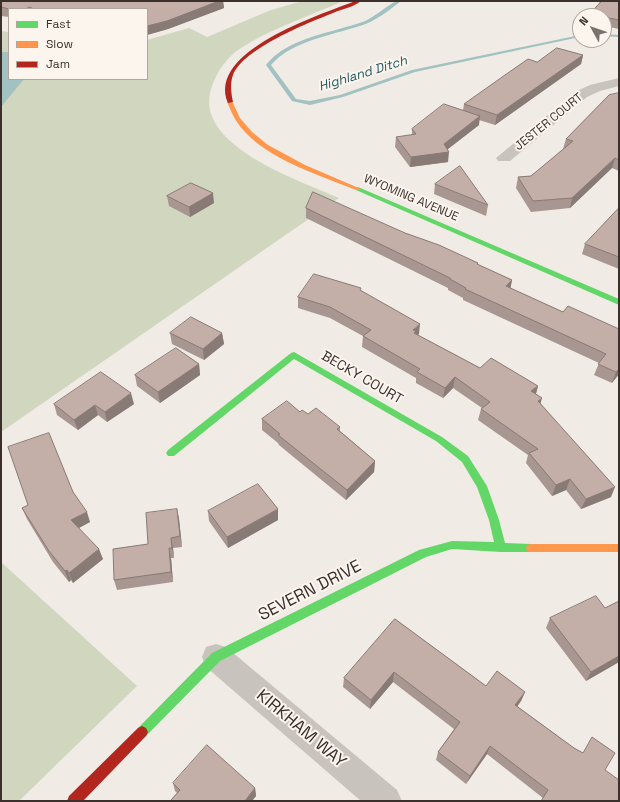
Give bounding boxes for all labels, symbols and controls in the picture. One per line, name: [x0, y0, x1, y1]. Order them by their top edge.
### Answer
legend: [8, 8, 148, 80]
north arrow: [572, 8, 612, 48]
text: N: [576, 14, 591, 28]
text: Fast: [46, 16, 71, 32]
text: Slow: [46, 36, 73, 52]
water label: Highland Ditch: [317, 53, 409, 95]
text: Jam: [46, 56, 70, 72]
street label: JESTER COURT: [512, 90, 586, 154]
street label: WYOMING AVENUE: [361, 172, 461, 224]
street label: BECKY COURT: [318, 348, 406, 408]
street label: SEVERN DRIVE: [255, 556, 365, 626]
street label: KIRKHAM WAY: [252, 686, 350, 772]

